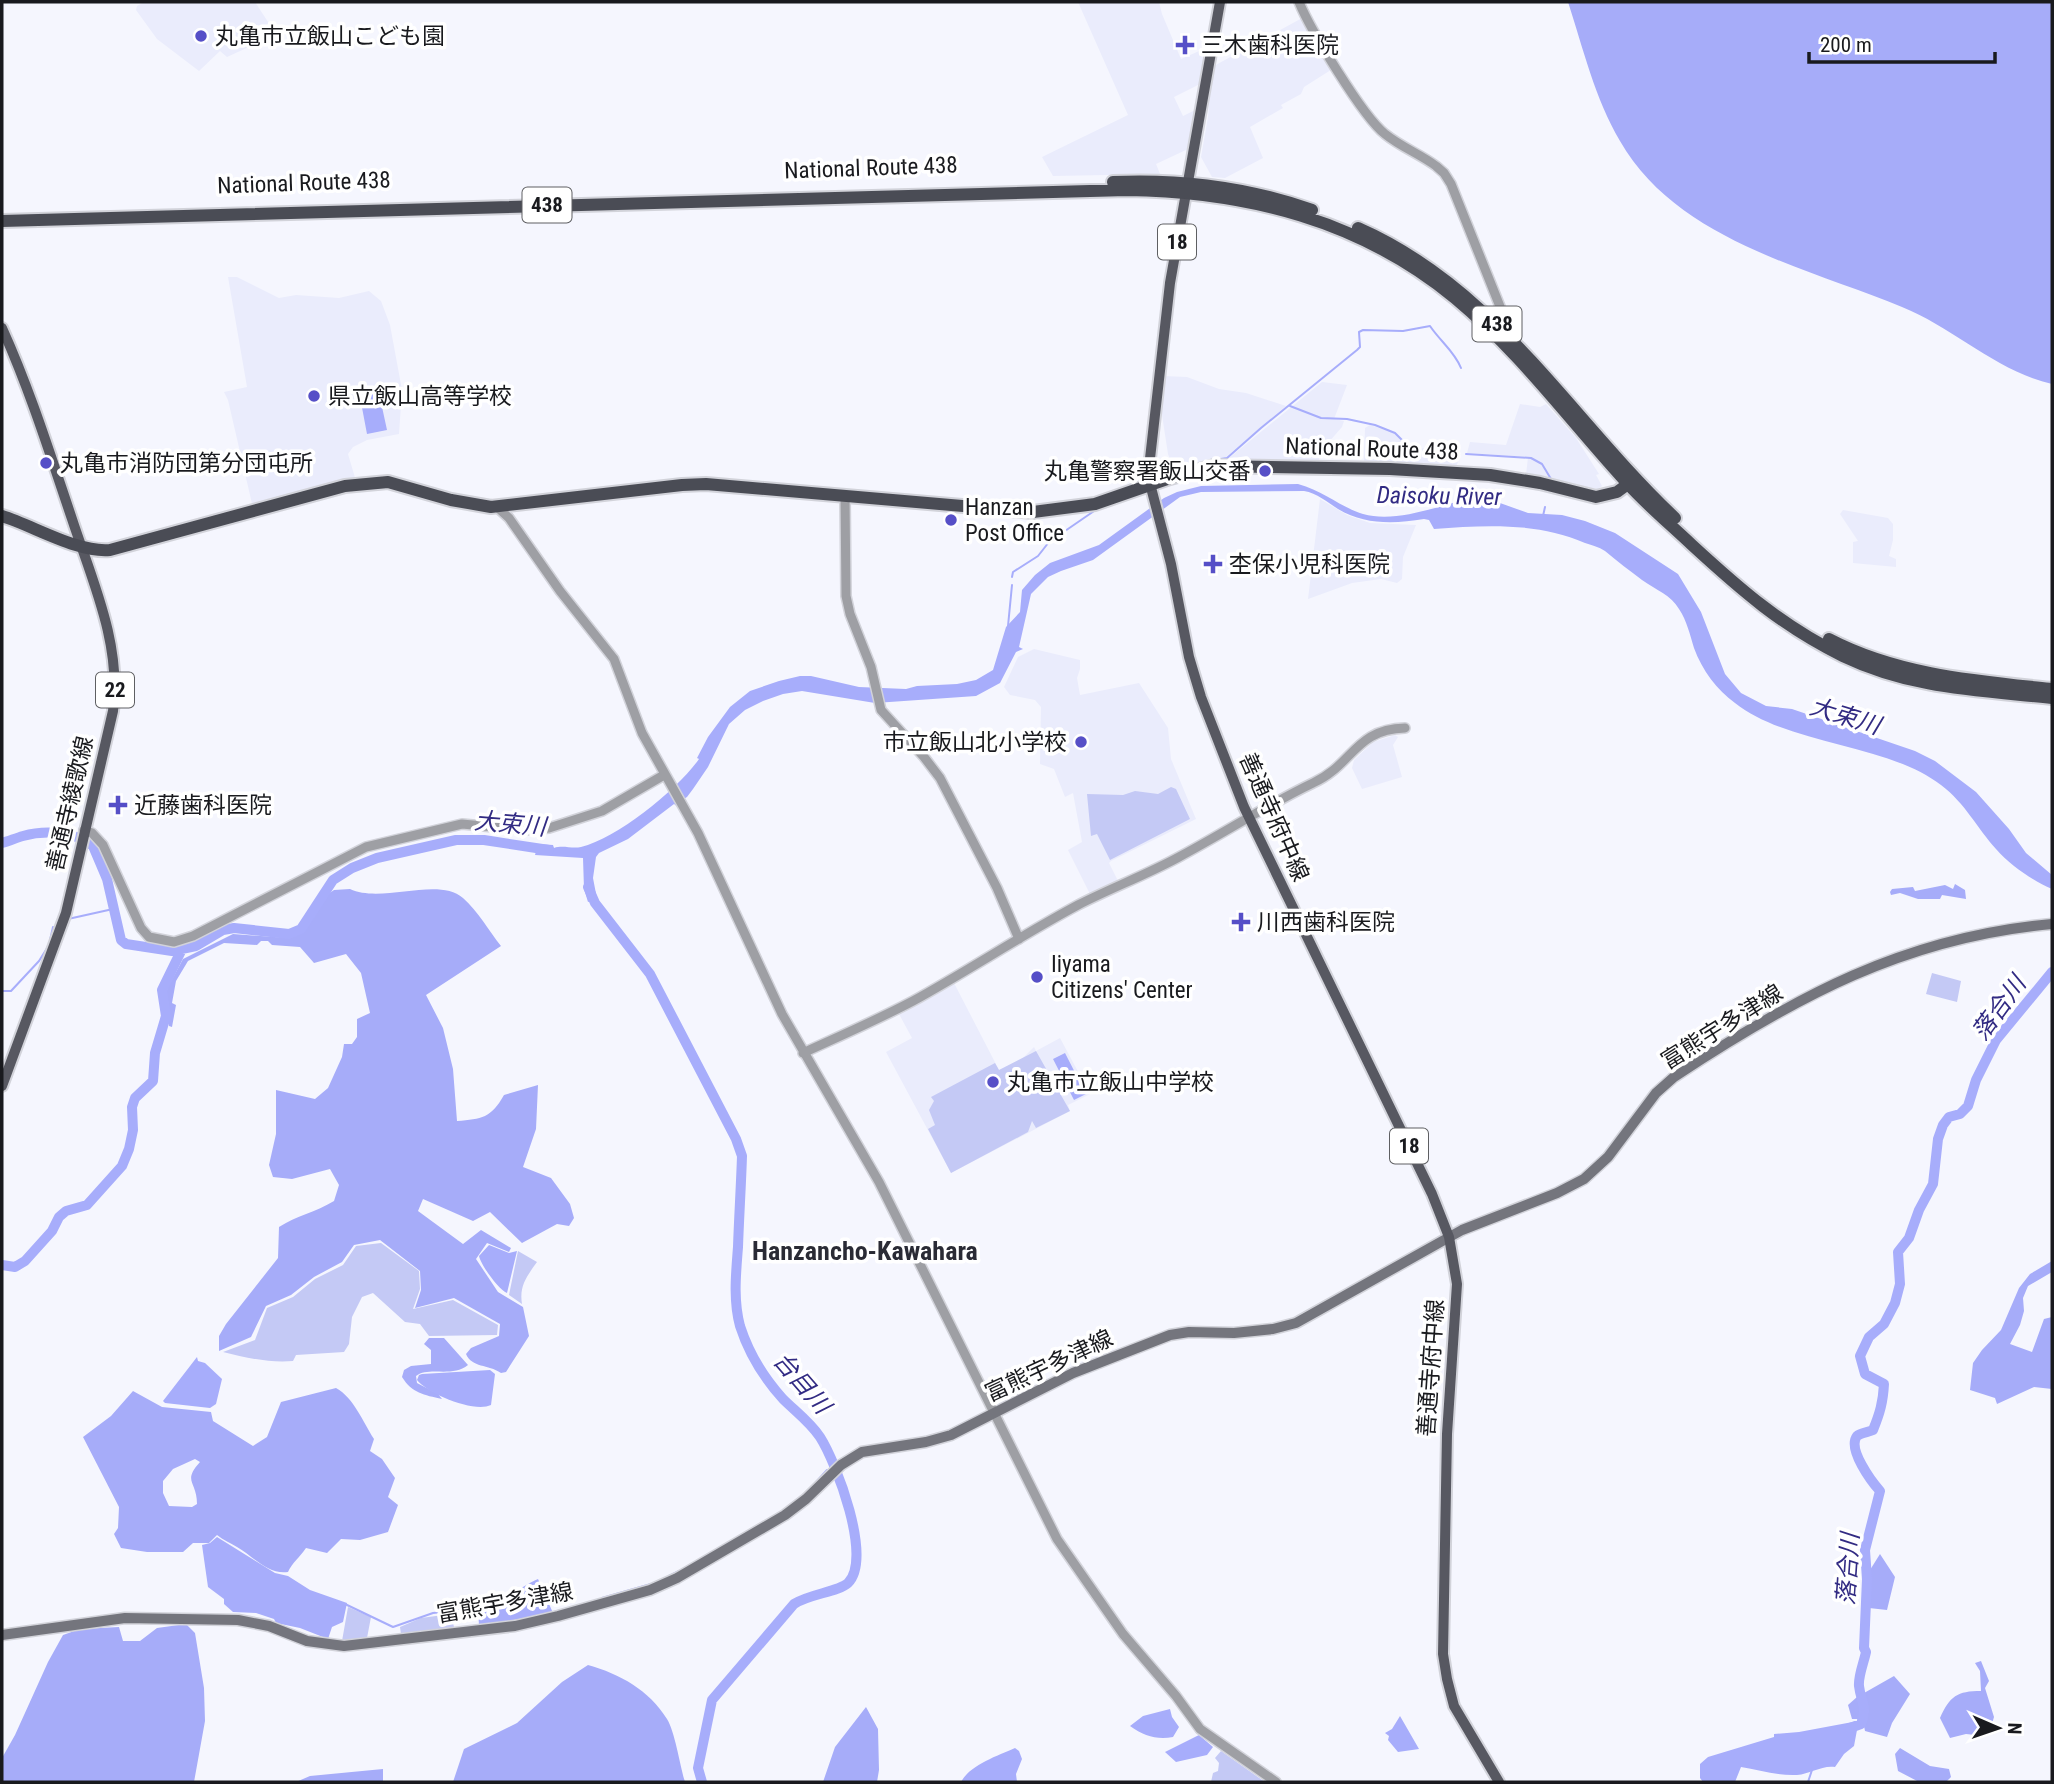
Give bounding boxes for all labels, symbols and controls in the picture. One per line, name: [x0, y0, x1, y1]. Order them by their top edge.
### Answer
scale bar: [1809, 21, 1994, 65]
place label: 丸亀市立飯山こども園: [215, 23, 445, 50]
marker: 丸亀市立飯山こども園: [193, 28, 209, 44]
place label: 三木歯科医院: [1201, 32, 1339, 59]
text: 200 m: [1820, 33, 1872, 57]
marker: 三木歯科医院: [1175, 35, 1195, 55]
street label: National Route 438: [784, 151, 958, 185]
street label: National Route 438: [217, 166, 391, 200]
road number: 438: [522, 188, 572, 222]
road number: 18: [1158, 224, 1196, 260]
road number: 438: [1472, 306, 1522, 342]
place label: 県立飯山高等学校: [328, 383, 512, 410]
marker: 県立飯山高等学校: [306, 388, 322, 404]
street label: National Route 438: [1285, 432, 1459, 466]
place label: 丸亀市消防団第分団屯所: [60, 450, 313, 477]
marker: 丸亀市消防団第分団屯所: [38, 455, 54, 471]
place label: 丸亀警察署飯山交番: [1044, 458, 1251, 485]
marker: 丸亀警察署飯山交番: [1257, 463, 1273, 479]
water label: Daisoku River: [1376, 481, 1503, 511]
place label: Hanzan Post Office: [965, 494, 1064, 547]
marker: Hanzan Post Office: [943, 512, 959, 528]
place label: 杢保小児科医院: [1229, 551, 1390, 578]
marker: 杢保小児科医院: [1203, 554, 1223, 574]
road number: 22: [96, 672, 134, 708]
water label: 大束川: [1806, 692, 1886, 741]
place label: 市立飯山北小学校: [883, 729, 1067, 756]
street label: 善通寺綾歌線: [41, 734, 99, 874]
marker: 市立飯山北小学校: [1073, 734, 1089, 750]
street label: 善通寺府中線: [1234, 748, 1314, 886]
place label: 近藤歯科医院: [134, 792, 272, 819]
marker: 近藤歯科医院: [108, 795, 128, 815]
water label: 大束川: [473, 807, 550, 841]
place label: 川西歯科医院: [1257, 909, 1395, 936]
marker: 川西歯科医院: [1231, 912, 1251, 932]
place label: Iiyama Citizens' Center: [1051, 951, 1193, 1004]
water label: 落合川: [1967, 968, 2033, 1045]
marker: Iiyama Citizens' Center: [1029, 969, 1045, 985]
street label: 富熊宇多津線: [1656, 979, 1788, 1075]
place label: 丸亀市立飯山中学校: [1007, 1069, 1214, 1096]
marker: 丸亀市立飯山中学校: [985, 1074, 1001, 1090]
road number: 18: [1390, 1128, 1428, 1164]
district label: Hanzancho-Kawahara: [752, 1236, 978, 1266]
street label: 善通寺府中線: [1413, 1298, 1449, 1438]
street label: 富熊宇多津線: [981, 1325, 1117, 1407]
water label: 台目川: [768, 1347, 838, 1422]
water label: 落合川: [1832, 1529, 1865, 1606]
street label: 富熊宇多津線: [435, 1578, 575, 1628]
north arrow: [1963, 1693, 2033, 1763]
text: N: [2003, 1722, 2026, 1735]

